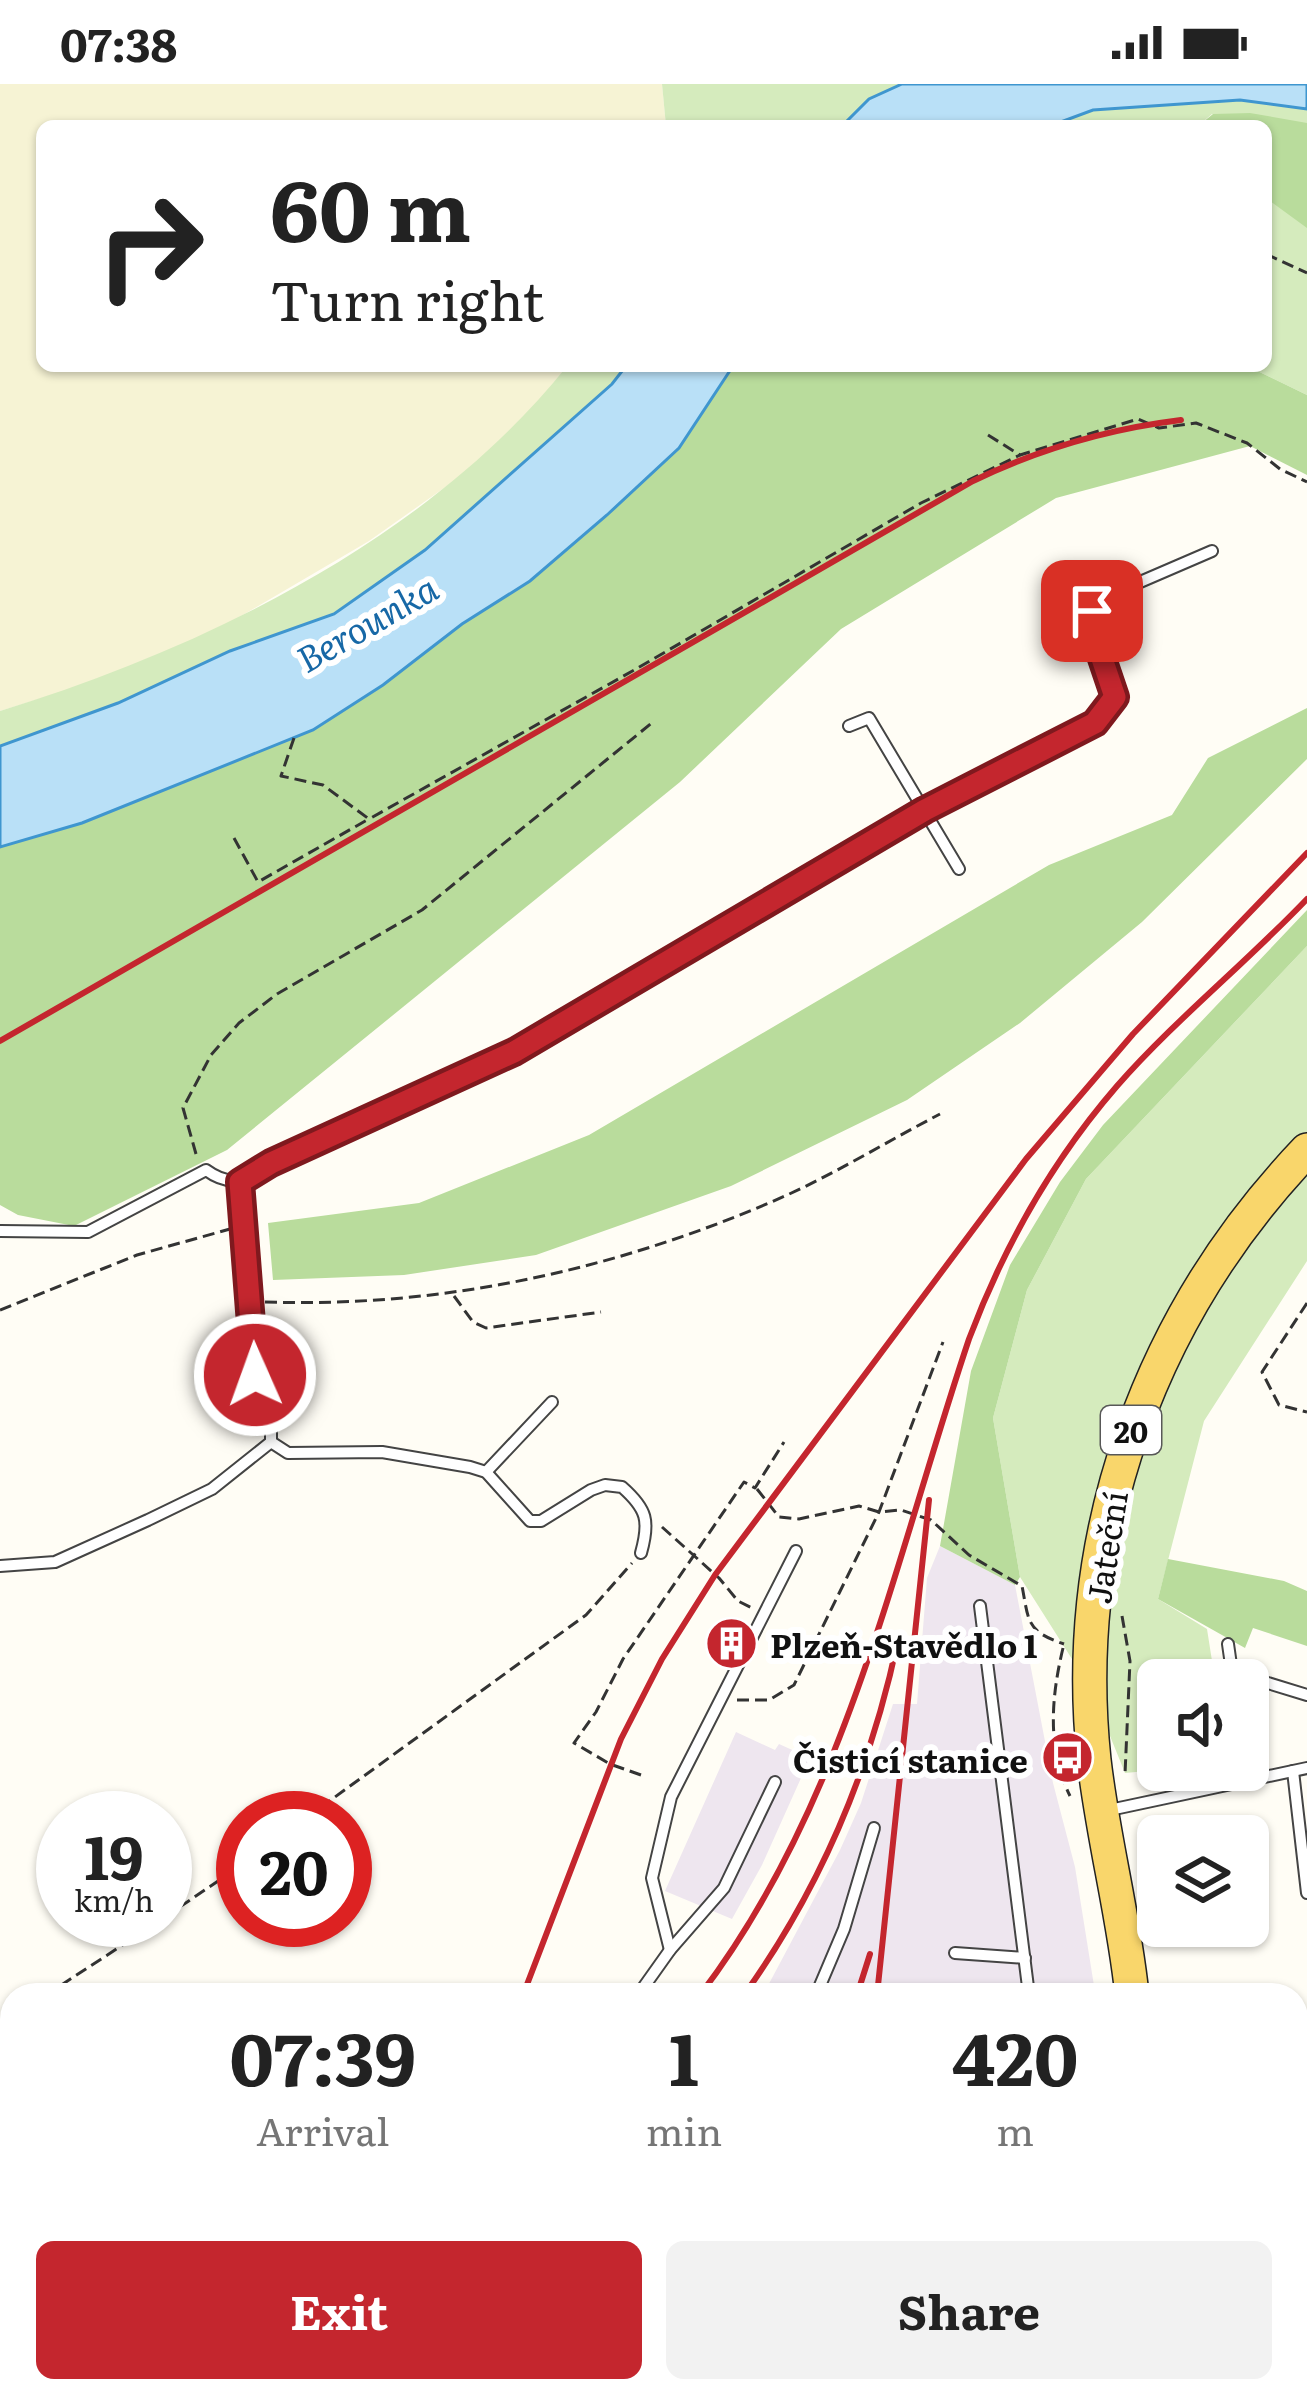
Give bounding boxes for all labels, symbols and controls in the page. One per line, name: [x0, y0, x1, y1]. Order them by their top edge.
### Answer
text: 07:38: [60, 9, 177, 76]
text: 60 m: [270, 143, 471, 268]
icon: right: [72, 168, 228, 324]
text: Turn right: [270, 257, 544, 338]
water label: Berounka: [285, 560, 447, 684]
pin: [1041, 560, 1143, 662]
icon: arrive: [1059, 578, 1125, 644]
position arrow: [192, 1312, 318, 1438]
road number: 20: [1101, 1406, 1161, 1454]
street label: Jateční: [1072, 1487, 1138, 1607]
building icon: Plzeň-Stavědlo 1: [703, 1615, 759, 1671]
place label: Plzeň-Stavědlo 1: [770, 1619, 1038, 1668]
map controls: [1137, 1659, 1269, 1947]
button: sound: [1137, 1659, 1269, 1791]
bus stop icon: Čisticí stanice: [1039, 1730, 1095, 1786]
place label: Čisticí stanice: [793, 1734, 1028, 1783]
speed limit sign: 20: [216, 1791, 372, 1947]
text: 19: [84, 1809, 144, 1898]
button: layers: [1137, 1815, 1269, 1947]
text: km/h: [74, 1877, 154, 1921]
text: 07:39: [230, 2001, 416, 2108]
text: 1: [669, 2001, 699, 2108]
text: 420: [952, 2001, 1078, 2108]
text: Arrival: [256, 2100, 389, 2158]
text: min: [646, 2100, 722, 2158]
text: m: [996, 2100, 1034, 2158]
button: Exit: [36, 2241, 642, 2379]
button: Share: [666, 2241, 1272, 2379]

